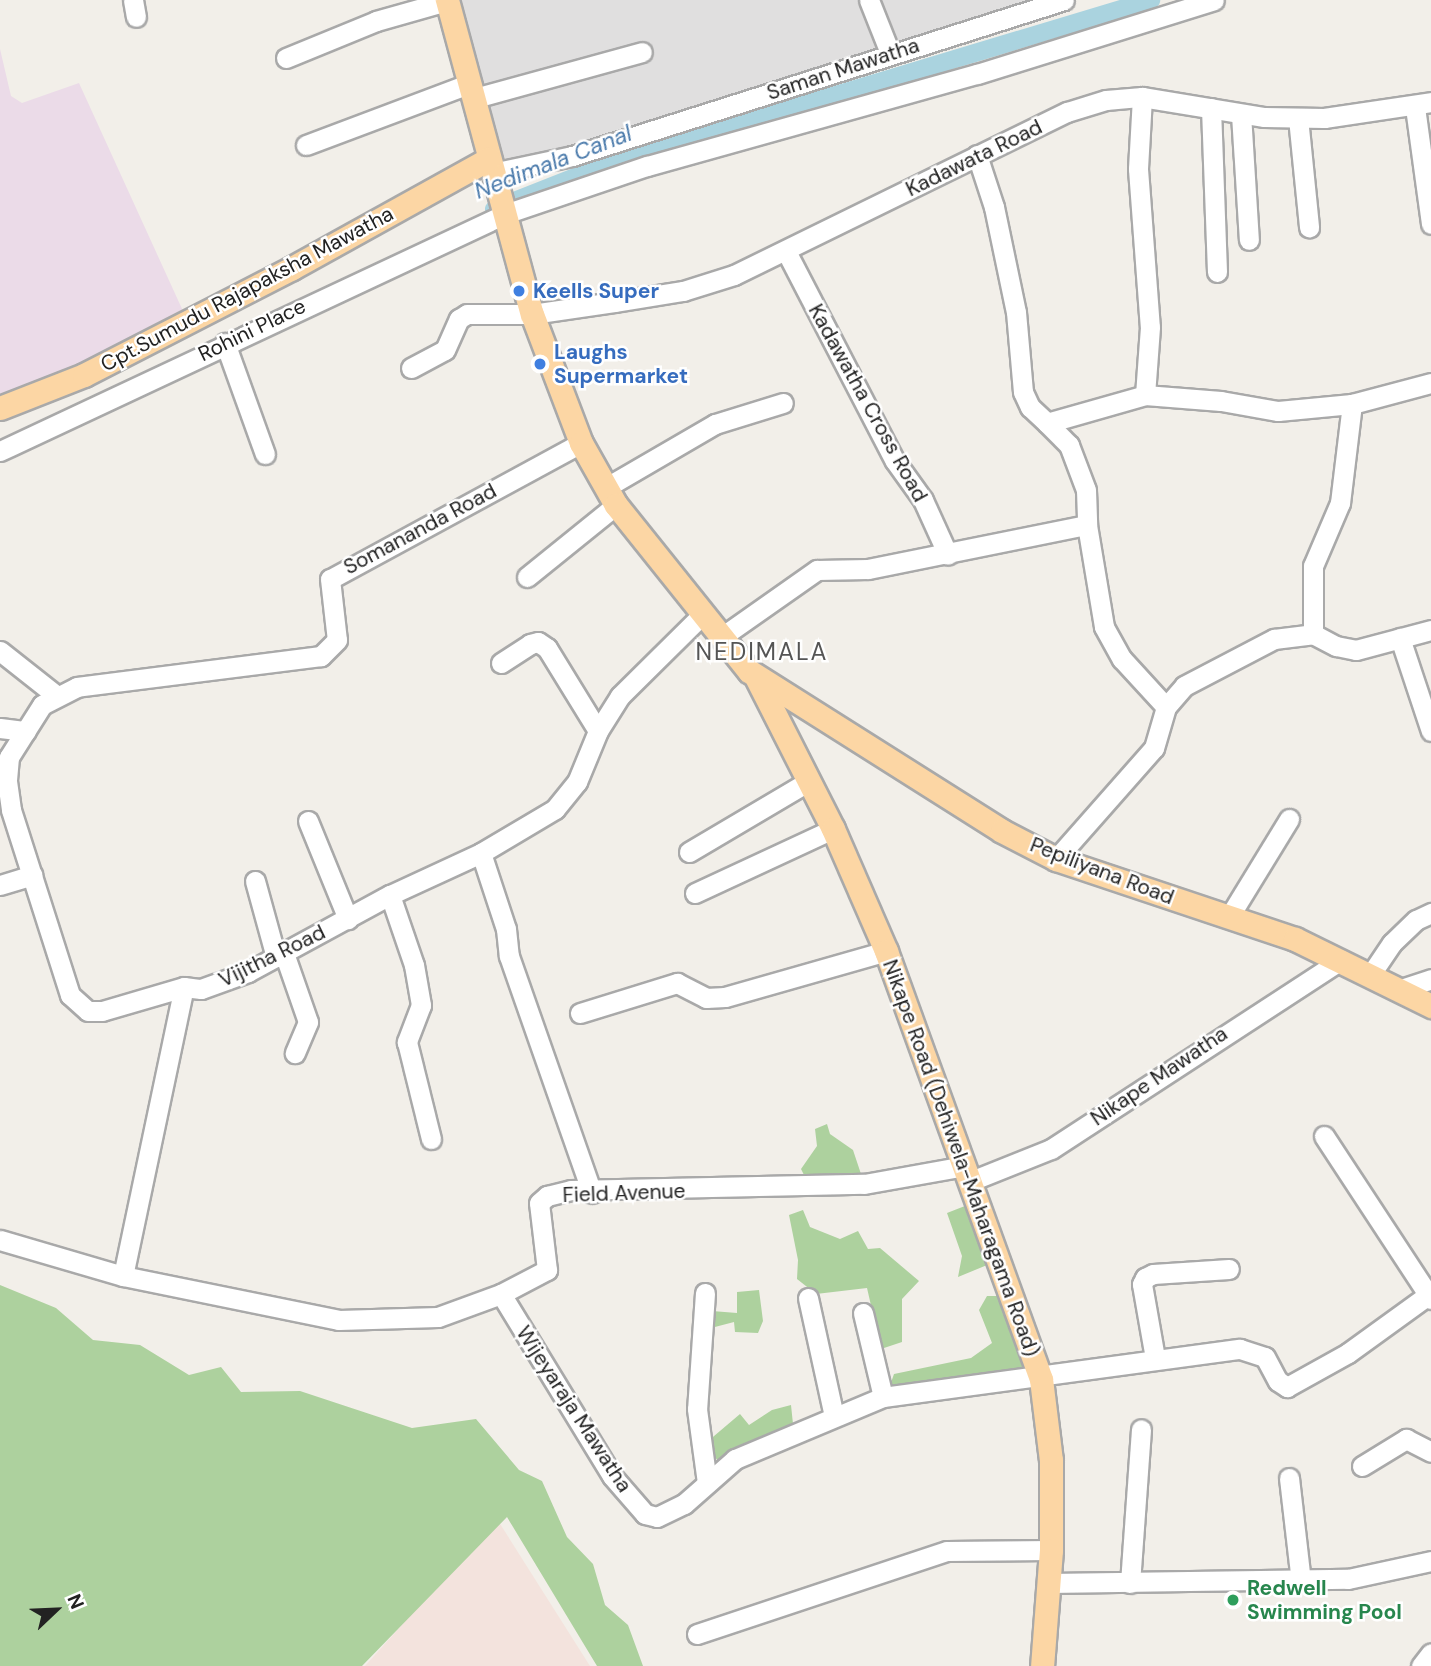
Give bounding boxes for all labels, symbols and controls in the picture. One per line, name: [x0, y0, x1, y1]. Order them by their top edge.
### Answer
street label: Saman Mawatha: [764, 32, 922, 106]
street label: Kadawata Road: [902, 114, 1046, 202]
water label: Nedimala Canal: [470, 119, 636, 205]
street label: Cpt.Sumudu Rajapaksha Mawatha: [96, 201, 398, 377]
place label: Keells Super: [533, 278, 659, 304]
marker: Keells Super: [511, 283, 527, 299]
street label: Rohini Place: [194, 293, 310, 367]
street label: Kadawatha Cross Road: [803, 300, 933, 506]
place label: Laughs Supermarket: [554, 339, 688, 389]
marker: Laughs Supermarket: [532, 356, 548, 372]
street label: Somananda Road: [339, 478, 501, 580]
district label: NEDIMALA: [697, 638, 827, 666]
street label: Pepiliyana Road: [1027, 832, 1177, 910]
street label: Vijitha Road: [215, 919, 329, 993]
street label: Nikape Road (Dehiwela-Maharagama Road): [877, 956, 1045, 1360]
street label: Nikape Mawatha: [1086, 1021, 1232, 1131]
street label: Field Avenue: [562, 1178, 686, 1208]
street label: Wijeyaraja Mawatha: [511, 1321, 637, 1497]
north arrow: [21, 1575, 91, 1645]
place label: Redwell Swimming Pool: [1247, 1575, 1402, 1625]
text: N: [62, 1590, 90, 1613]
marker: Redwell Swimming Pool: [1225, 1592, 1241, 1608]

